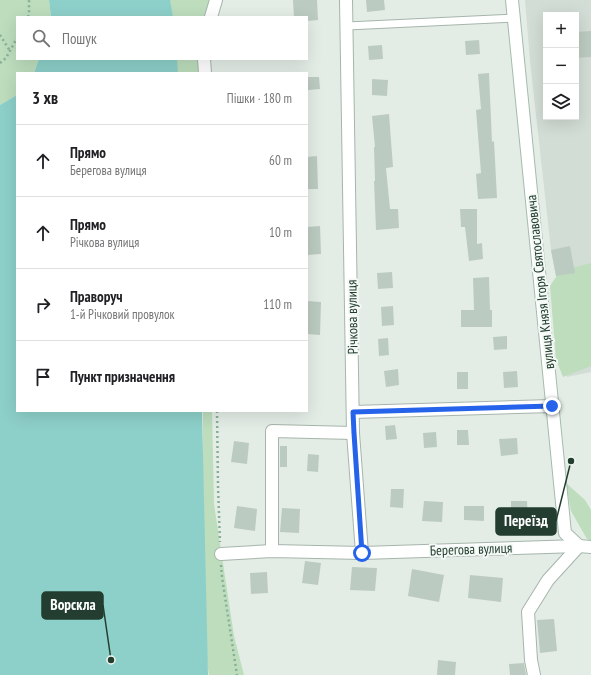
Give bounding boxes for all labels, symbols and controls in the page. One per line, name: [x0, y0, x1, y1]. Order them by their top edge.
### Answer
map controls: [543, 12, 579, 120]
button: +: [543, 12, 579, 48]
search box: [16, 16, 308, 60]
icon: search: [30, 27, 52, 49]
text: Пошук: [62, 29, 97, 48]
button: −: [543, 48, 579, 84]
button: layers: [543, 84, 579, 120]
text: 3 хв: [32, 87, 58, 109]
text: Пішки · 180 m: [227, 90, 292, 107]
text: Прямо: [70, 143, 106, 162]
icon: ahead: [32, 150, 54, 172]
text: 60 m: [269, 152, 292, 169]
text: Берегова вулиця: [70, 162, 146, 179]
street label: вулиця Князя Ігоря Святославовича: [522, 194, 558, 370]
text: Прямо: [70, 215, 106, 234]
icon: ahead: [32, 222, 54, 244]
text: 10 m: [269, 224, 292, 241]
text: Річкова вулиця: [70, 234, 139, 251]
street label: Річкова вулиця: [342, 280, 362, 354]
text: Праворуч: [70, 287, 123, 306]
icon: right: [32, 294, 54, 316]
text: 110 m: [263, 296, 292, 313]
text: 1-й Річковий провулок: [70, 306, 175, 323]
icon: arrive: [32, 366, 54, 388]
text: Пункт призначення: [70, 367, 175, 386]
route end: [543, 397, 561, 415]
callout: Переїзд: [496, 508, 556, 535]
text: Переїзд: [504, 511, 548, 530]
street label: Берегова вулиця: [430, 539, 512, 559]
route start: [353, 544, 371, 562]
callout: Ворскла: [42, 592, 103, 619]
text: Ворскла: [50, 595, 96, 614]

